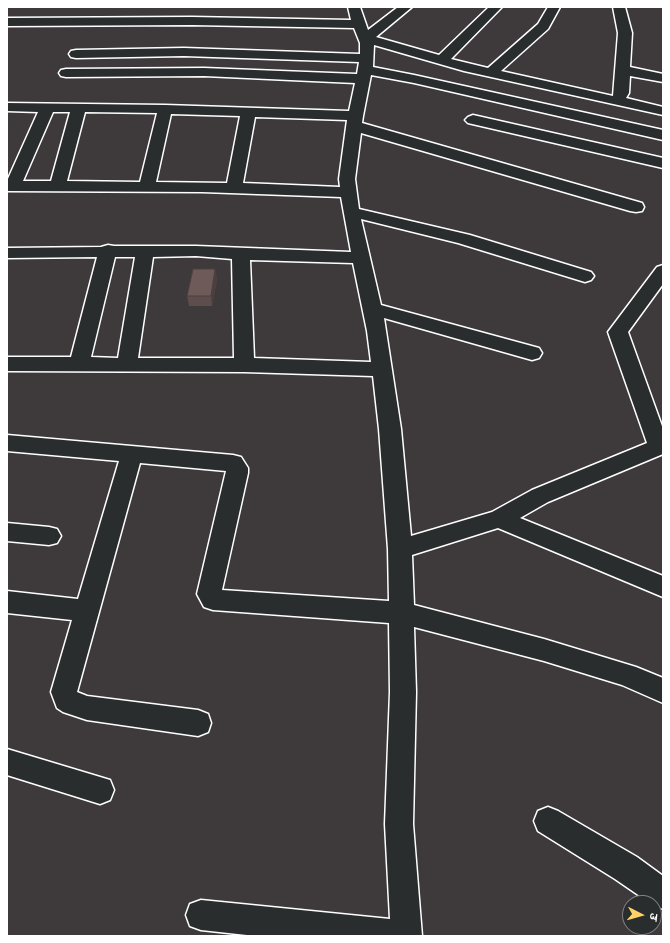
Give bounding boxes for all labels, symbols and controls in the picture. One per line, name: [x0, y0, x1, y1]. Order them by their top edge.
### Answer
north arrow: [622, 895, 662, 935]
text: उ: [644, 912, 662, 921]

